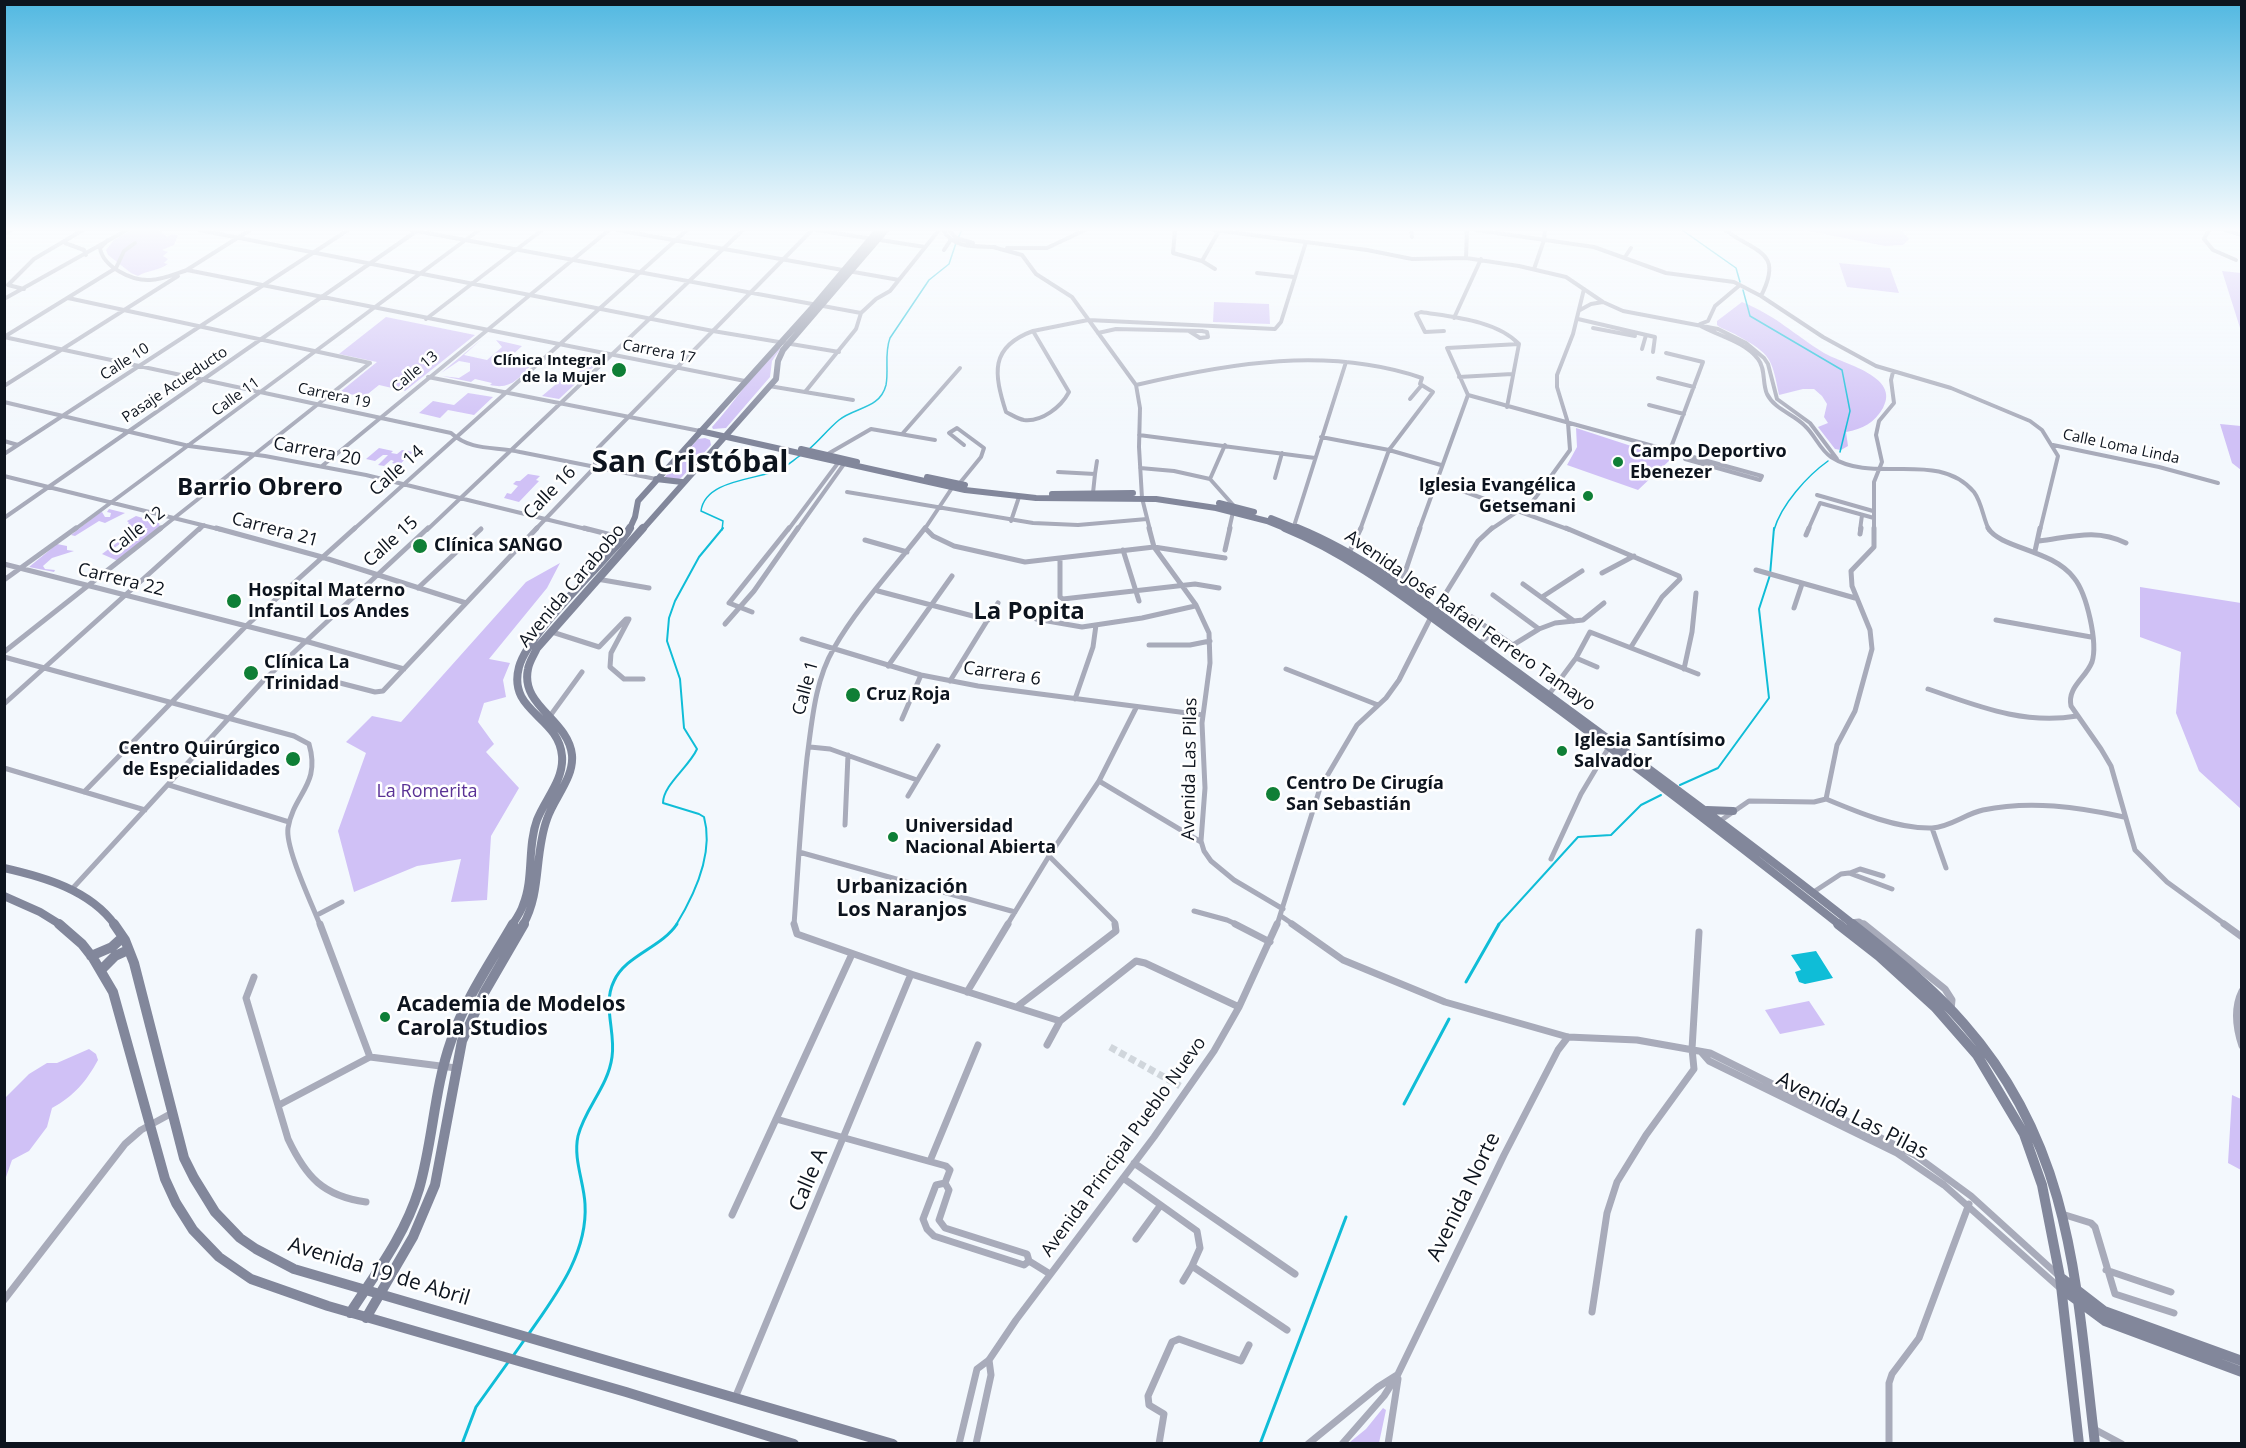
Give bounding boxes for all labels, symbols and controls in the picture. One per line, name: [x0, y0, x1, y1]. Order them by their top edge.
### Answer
street label: Carrera 17: [621, 336, 697, 368]
street label: Calle 10: [97, 340, 153, 384]
street label: Pasaje Acueducto: [119, 343, 231, 427]
street label: Calle 13: [388, 347, 442, 397]
place label: Clínica Integral de la Mujer: [493, 352, 606, 387]
marker: Clínica Integral de la Mujer: [610, 361, 628, 379]
street label: Calle 11: [209, 374, 263, 420]
street label: Carrera 19: [296, 380, 372, 412]
street label: Calle Loma Linda: [2061, 426, 2181, 468]
street label: Carrera 20: [271, 433, 363, 471]
street label: Calle 14: [365, 441, 429, 501]
place label: Campo Deportivo Ebenezer: [1630, 441, 1787, 484]
district label: San Cristóbal: [592, 445, 788, 481]
marker: Campo Deportivo Ebenezer: [1611, 455, 1625, 469]
street label: Calle 16: [519, 462, 581, 524]
district label: Barrio Obrero: [177, 474, 343, 502]
place label: Iglesia Evangélica Getsemani: [1419, 475, 1576, 518]
marker: Iglesia Evangélica Getsemani: [1581, 489, 1595, 503]
street label: Calle 12: [104, 502, 170, 560]
street label: Carrera 21: [229, 508, 321, 552]
street label: Calle 15: [359, 512, 423, 572]
street label: Avenida Carabobo: [514, 520, 630, 652]
street label: Avenida José Rafael Ferrero Tamayo: [1341, 526, 1599, 716]
place label: Clínica SANGO: [434, 535, 563, 557]
marker: Clínica SANGO: [411, 537, 429, 555]
street label: Carrera 22: [75, 559, 167, 601]
place label: Hospital Materno Infantil Los Andes: [248, 580, 409, 622]
marker: Hospital Materno Infantil Los Andes: [225, 592, 243, 610]
district label: La Popita: [973, 598, 1085, 626]
place label: Clínica La Trinidad: [264, 652, 350, 694]
street label: Carrera 6: [962, 657, 1042, 691]
street label: Calle 1: [788, 658, 824, 718]
marker: Clínica La Trinidad: [242, 664, 260, 682]
place label: Cruz Roja: [866, 684, 950, 706]
marker: Cruz Roja: [844, 686, 862, 704]
street label: Avenida Las Pilas: [1178, 697, 1202, 841]
place label: Iglesia Santísimo Salvador: [1574, 730, 1725, 772]
place label: Centro Quirúrgico de Especialidades: [118, 738, 280, 780]
marker: Iglesia Santísimo Salvador: [1555, 744, 1569, 758]
marker: Centro Quirúrgico de Especialidades: [284, 750, 302, 768]
place label: Centro De Cirugía San Sebastián: [1286, 773, 1444, 816]
park label: La Romerita: [376, 781, 478, 803]
marker: Centro De Cirugía San Sebastián: [1264, 785, 1282, 803]
place label: Universidad Nacional Abierta: [905, 816, 1056, 858]
marker: Universidad Nacional Abierta: [886, 830, 900, 844]
district label: Urbanización Los Naranjos: [836, 875, 968, 922]
place label: Academia de Modelos Carola Studios: [397, 992, 625, 1042]
marker: Academia de Modelos Carola Studios: [378, 1010, 392, 1024]
street label: Avenida Principal Pueblo Nuevo: [1037, 1033, 1211, 1261]
street label: Avenida Las Pilas: [1772, 1067, 1932, 1165]
street label: Avenida Norte: [1422, 1129, 1506, 1265]
street label: Calle A: [785, 1145, 833, 1215]
street label: Avenida 19 de Abril: [285, 1232, 473, 1312]

